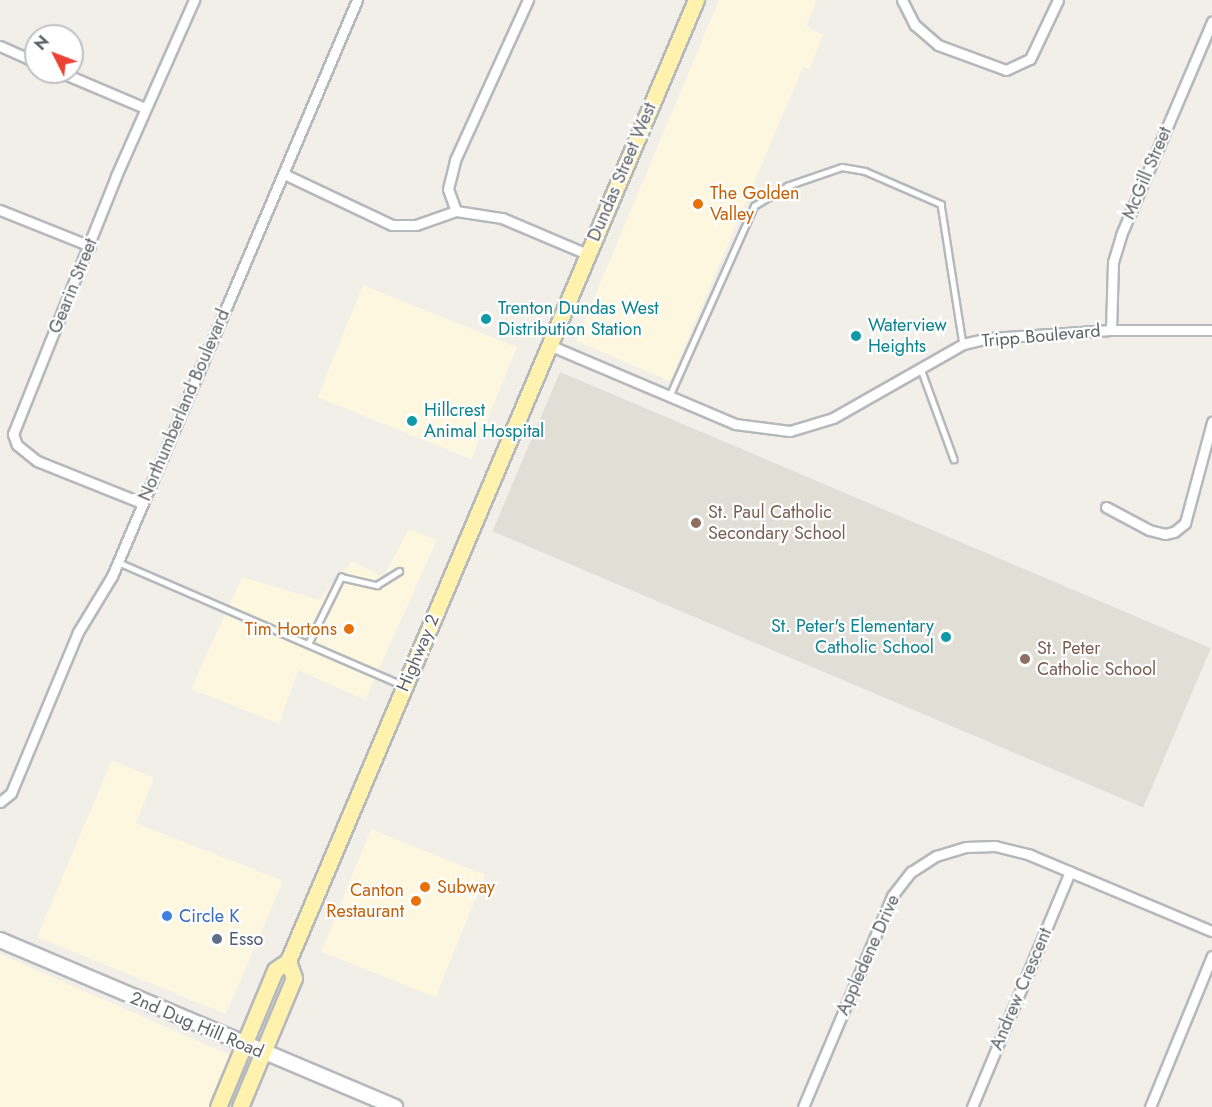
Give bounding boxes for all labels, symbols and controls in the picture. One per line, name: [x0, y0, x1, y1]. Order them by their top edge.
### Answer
north arrow: [24, 24, 84, 84]
text: N: [29, 31, 55, 55]
street label: Dundas Street West: [583, 100, 661, 244]
street label: McGill Street: [1118, 123, 1176, 223]
place label: The Golden Valley: [710, 183, 799, 226]
marker: The Golden Valley: [691, 197, 705, 211]
street label: Gearin Street: [44, 235, 102, 337]
place label: Trenton Dundas West Distribution Station: [498, 298, 658, 340]
street label: Northumberland Boulevard: [134, 306, 234, 504]
marker: Trenton Dundas West Distribution Station: [479, 312, 493, 326]
place label: Waterview Heights: [868, 315, 947, 358]
street label: Tripp Boulevard: [981, 320, 1101, 352]
marker: Waterview Heights: [849, 329, 863, 343]
place label: Hillcrest Animal Hospital: [424, 400, 544, 442]
marker: Hillcrest Animal Hospital: [405, 414, 419, 428]
place label: St. Paul Catholic Secondary School: [708, 502, 846, 544]
marker: St. Paul Catholic Secondary School: [689, 516, 703, 530]
street label: Highway 2: [392, 611, 444, 695]
place label: St. Peter's Elementary Catholic School: [771, 616, 934, 658]
place label: Tim Hortons: [245, 618, 337, 640]
marker: Tim Hortons: [342, 622, 356, 636]
marker: St. Peter's Elementary Catholic School: [939, 630, 953, 644]
place label: St. Peter Catholic School: [1037, 638, 1156, 680]
marker: St. Peter Catholic School: [1018, 652, 1032, 666]
place label: Subway: [437, 876, 495, 898]
place label: Canton Restaurant: [326, 880, 404, 922]
marker: Subway: [418, 880, 432, 894]
street label: Appledene Drive: [832, 891, 904, 1019]
marker: Canton Restaurant: [409, 894, 423, 908]
place label: Circle K: [179, 905, 239, 927]
marker: Circle K: [160, 909, 174, 923]
street label: Andrew Crescent: [986, 925, 1056, 1053]
place label: Esso: [229, 928, 263, 950]
marker: Esso: [210, 932, 224, 946]
street label: 2nd Dug Hill Road: [127, 987, 267, 1063]

